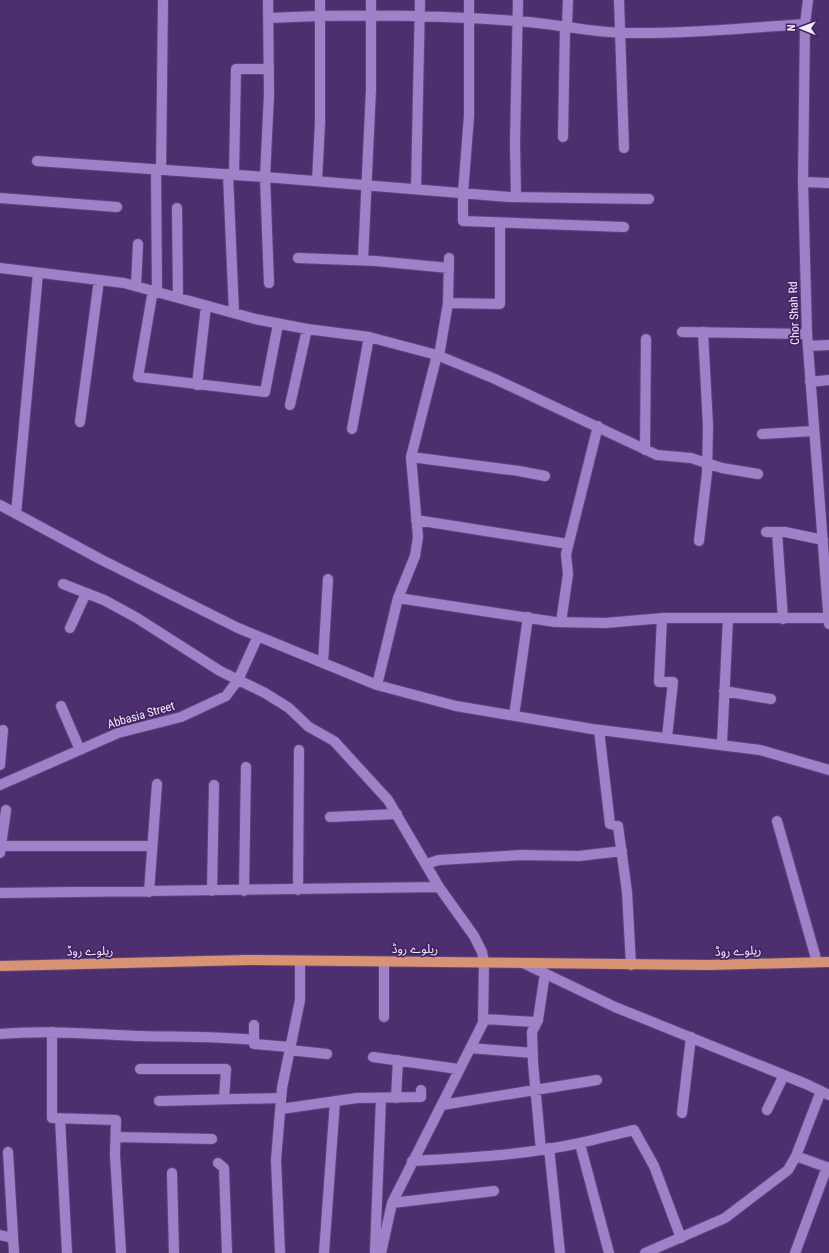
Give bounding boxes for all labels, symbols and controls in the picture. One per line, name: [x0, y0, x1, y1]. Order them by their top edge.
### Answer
north arrow: [781, 8, 821, 48]
text: N: [785, 24, 798, 31]
street label: Chor Shah Rd: [786, 281, 802, 345]
street label: Abbasia Street: [106, 699, 177, 731]
street label: ریلوے روڈ: [392, 942, 438, 956]
street label: ریلوے روڈ: [67, 943, 113, 958]
street label: ریلوے روڈ: [715, 943, 761, 959]

